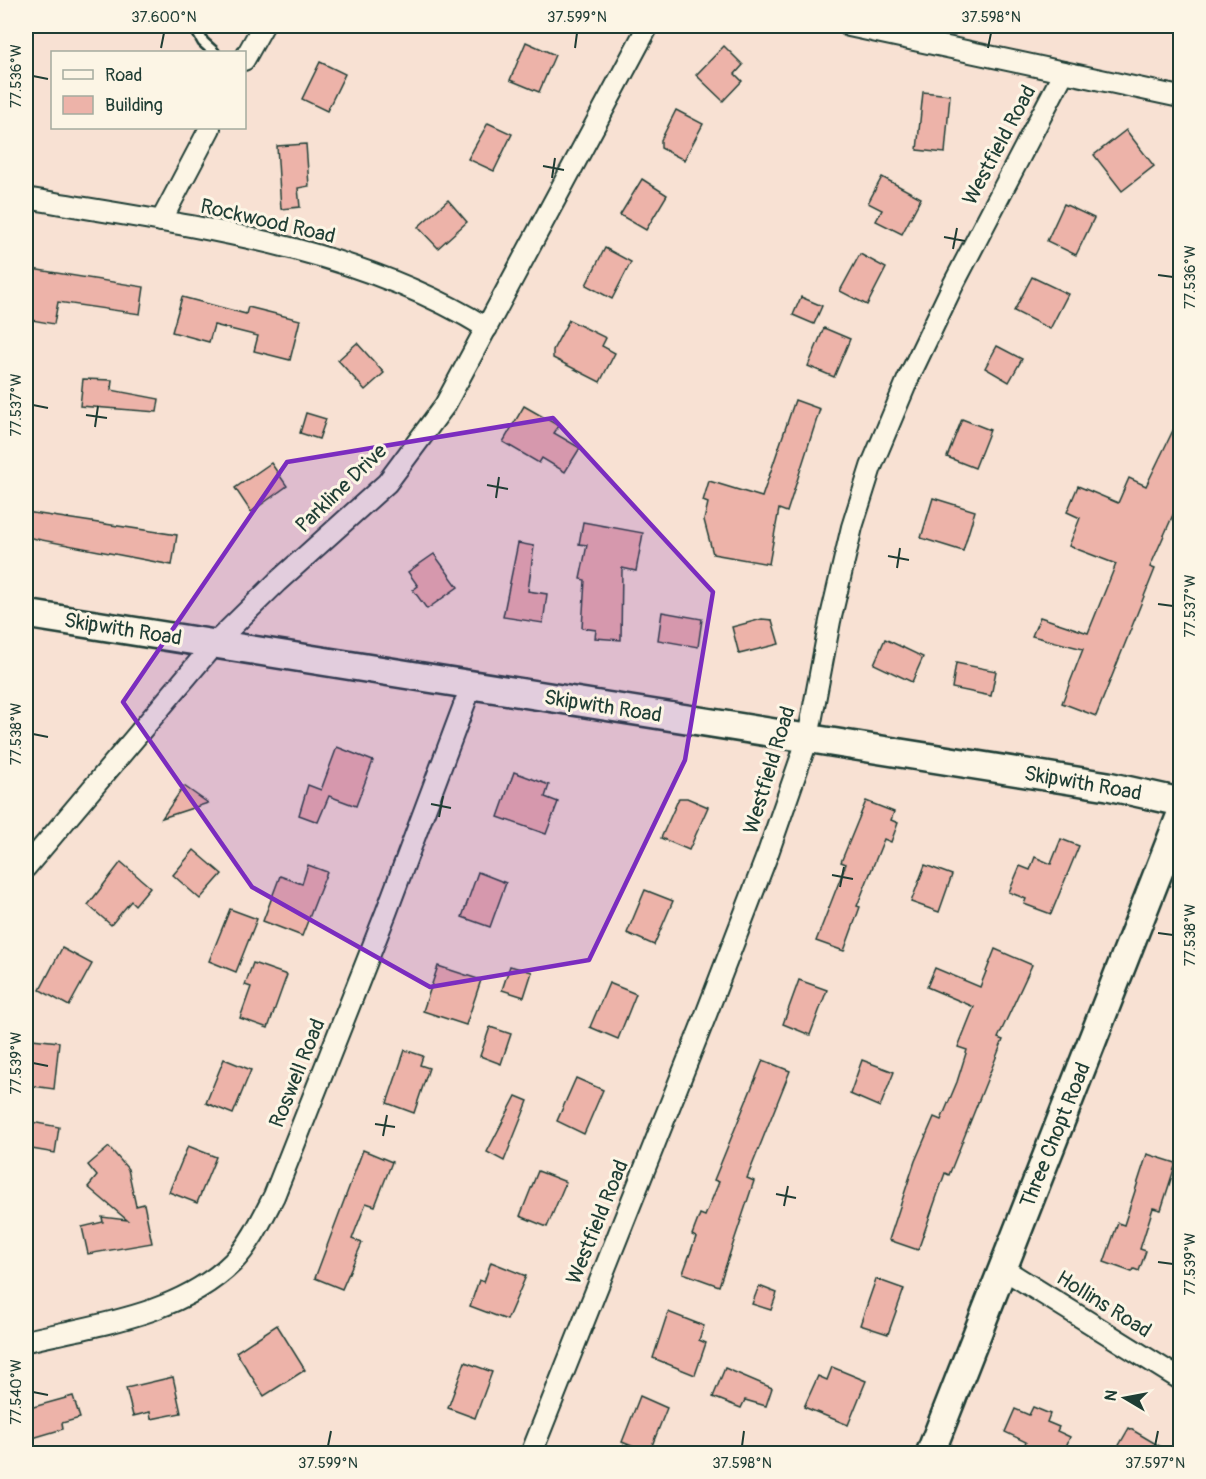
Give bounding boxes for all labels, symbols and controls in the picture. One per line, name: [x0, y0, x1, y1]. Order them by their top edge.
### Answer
text: 37.600°N: [131, 8, 197, 27]
text: 37.599°N: [547, 8, 607, 27]
text: 37.598°N: [961, 8, 1021, 27]
text: 77.536°W: [7, 44, 26, 108]
legend: [51, 51, 246, 129]
text: Road: [105, 64, 142, 87]
street label: Westfield Road: [957, 81, 1042, 210]
text: Building: [105, 94, 163, 117]
street label: Rockwood Road: [198, 193, 338, 250]
text: 77.536°W: [1181, 245, 1200, 309]
text: 77.537°W: [7, 373, 26, 436]
street label: Parkline Drive: [290, 438, 393, 539]
text: 77.537°W: [1181, 574, 1200, 637]
street label: Skipwith Road: [62, 607, 184, 652]
street label: Skipwith Road: [542, 684, 664, 729]
text: 77.538°W: [7, 703, 26, 765]
street label: Westfield Road: [737, 703, 802, 837]
street label: Skipwith Road: [1022, 760, 1144, 807]
text: 77.538°W: [1181, 904, 1200, 966]
street label: Roswell Road: [263, 1015, 332, 1132]
text: 77.539°W: [7, 1031, 26, 1094]
street label: Three Chopt Road: [1014, 1058, 1097, 1212]
street label: Westfield Road: [560, 1156, 635, 1288]
text: 77.539°W: [1181, 1232, 1200, 1295]
street label: Hollins Road: [1051, 1265, 1156, 1344]
text: 77.540°W: [7, 1359, 26, 1425]
north arrow: [1095, 1368, 1155, 1428]
text: N: [1100, 1388, 1122, 1403]
text: 37.599°N: [298, 1454, 358, 1473]
text: 37.598°N: [712, 1454, 772, 1473]
text: 37.597°N: [1125, 1454, 1185, 1473]

